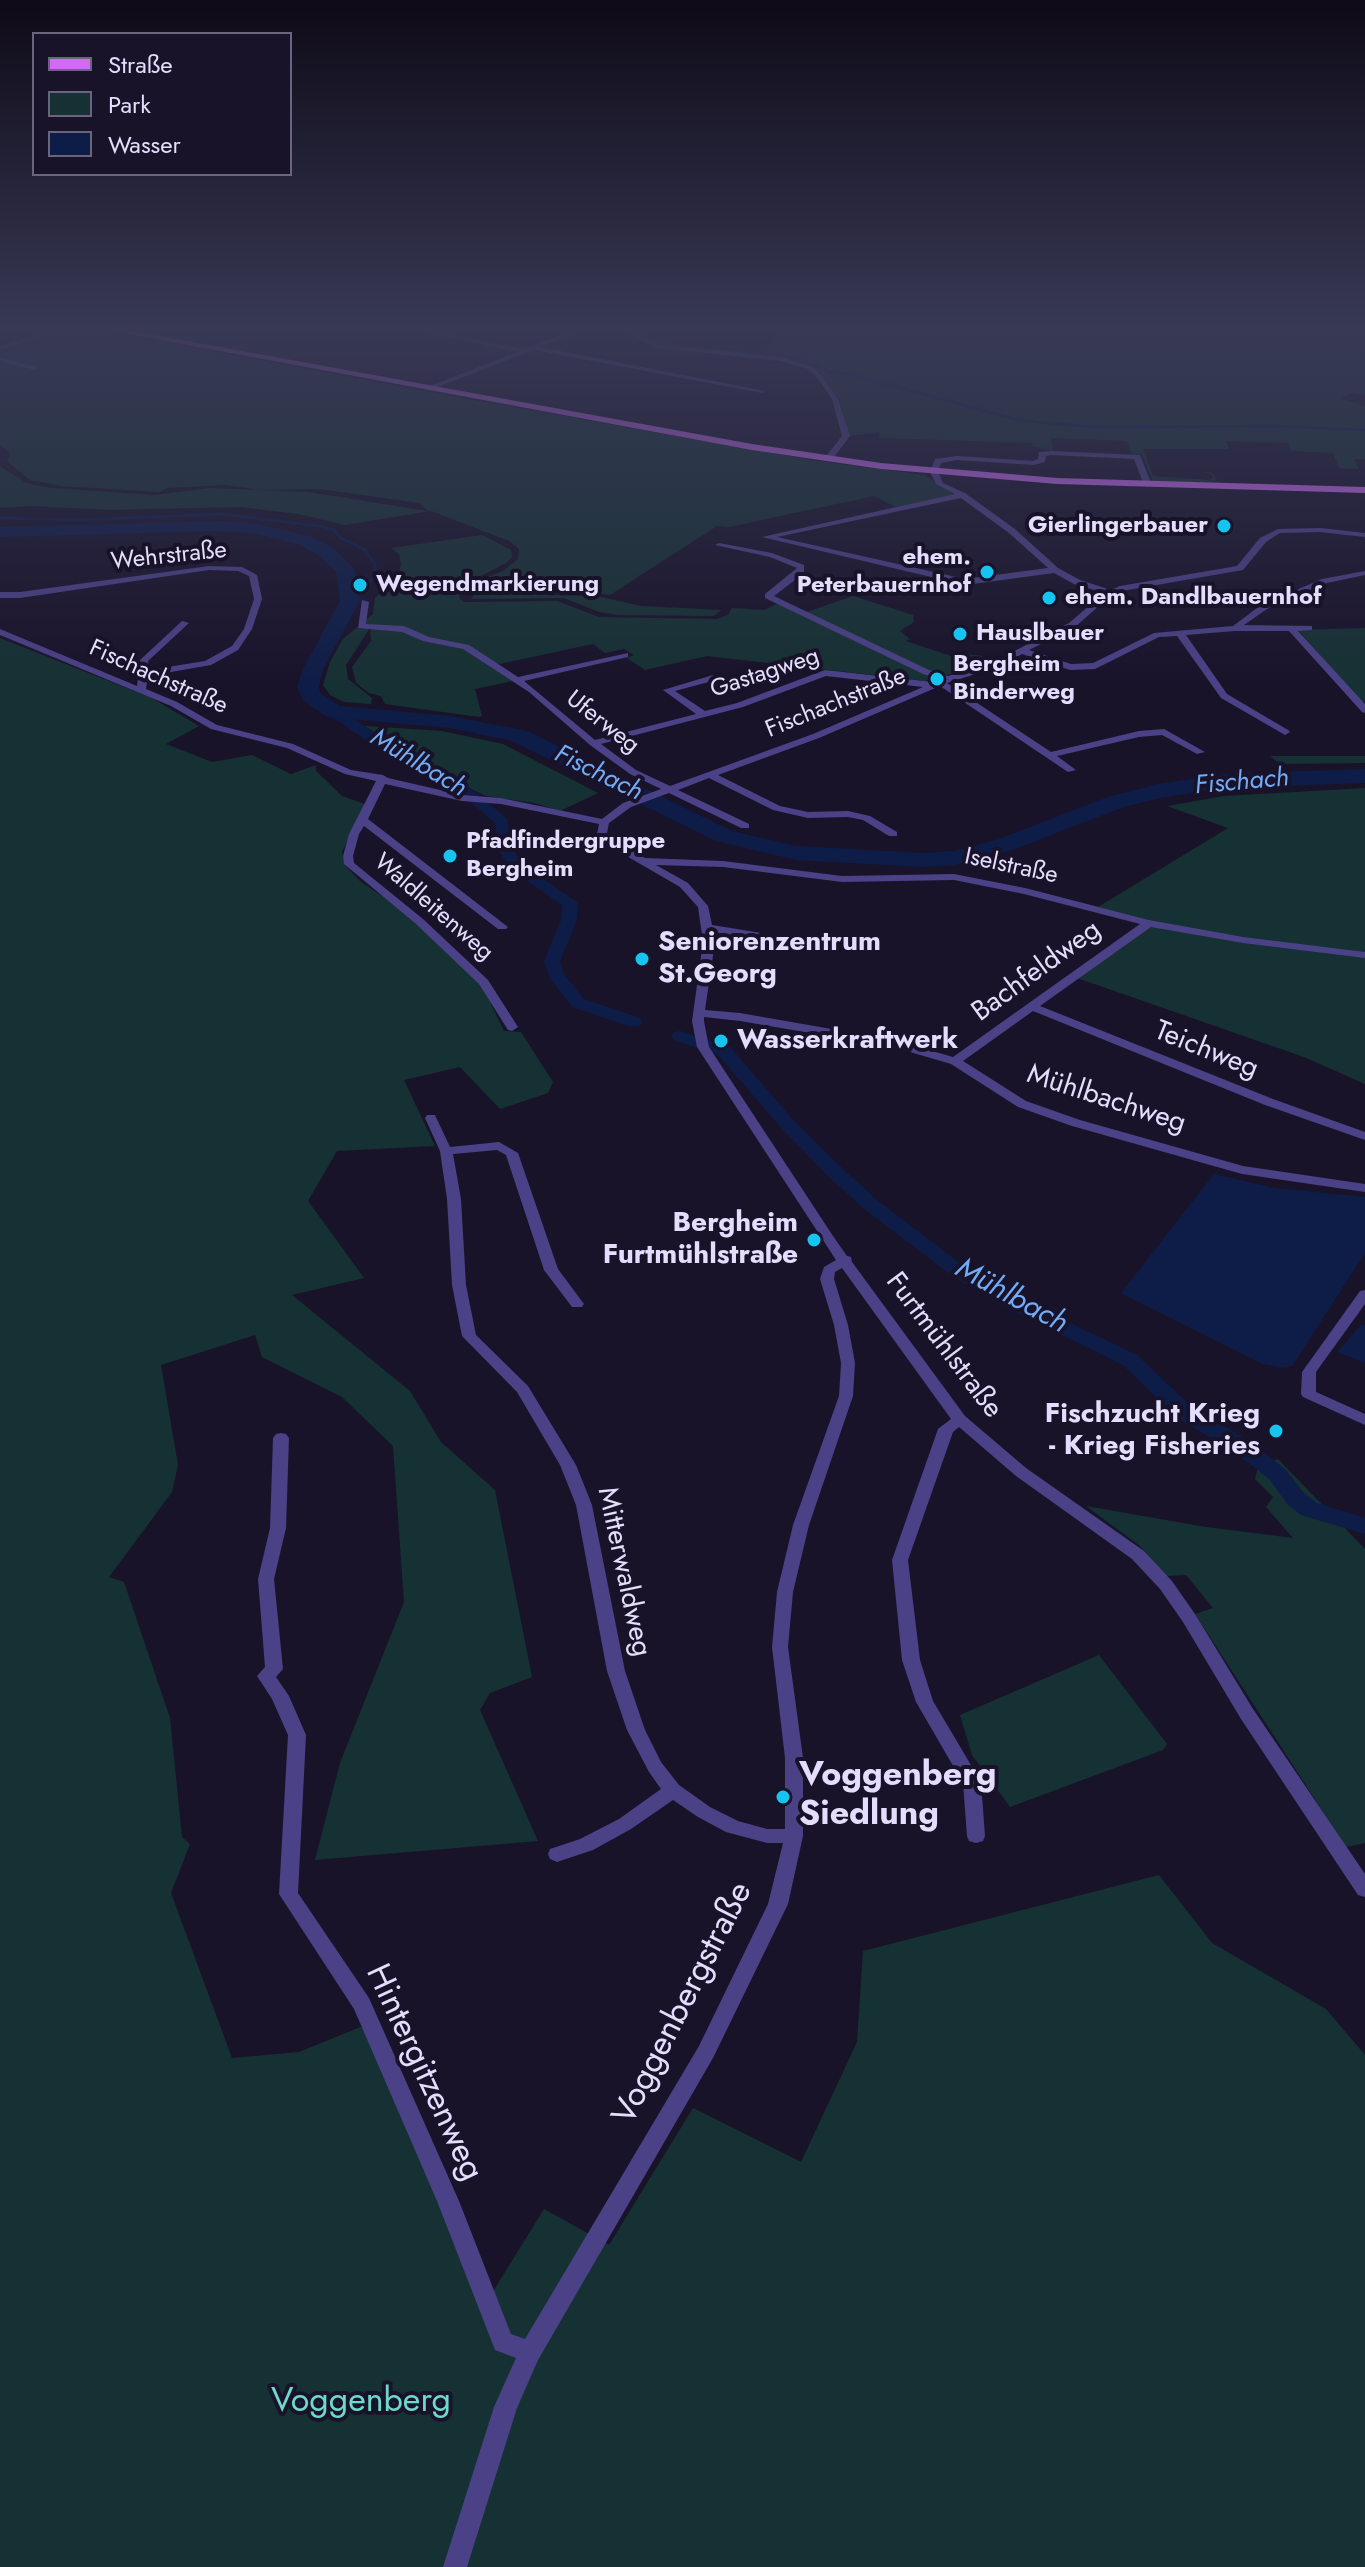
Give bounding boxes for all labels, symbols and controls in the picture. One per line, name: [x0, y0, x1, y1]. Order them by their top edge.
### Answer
legend: [32, 32, 292, 176]
text: Straße: [108, 47, 173, 82]
text: Park: [108, 87, 151, 122]
text: Wasser: [108, 127, 181, 162]
place label: Gierlingerbauer: [1028, 512, 1208, 540]
marker: Gierlingerbauer: [1215, 517, 1233, 535]
street label: Wehrstraße: [110, 537, 228, 577]
place label: ehem. Peterbauernhof: [797, 544, 971, 600]
marker: ehem. Peterbauernhof: [978, 563, 996, 581]
place label: Wegendmarkierung: [376, 571, 599, 599]
marker: Wegendmarkierung: [351, 576, 369, 594]
place label: ehem. Dandlbauernhof: [1065, 584, 1321, 612]
marker: ehem. Dandlbauernhof: [1040, 589, 1058, 607]
place label: Hauslbauer: [976, 620, 1104, 648]
marker: Hauslbauer: [951, 625, 969, 643]
street label: Fischachstraße: [84, 635, 232, 721]
street label: Gastagweg: [707, 643, 823, 705]
place label: Bergheim Binderweg: [953, 651, 1075, 707]
street label: Fischachstraße: [762, 663, 910, 745]
marker: Bergheim Binderweg: [928, 670, 946, 688]
street label: Uferweg: [560, 685, 644, 761]
water label: Mühlbach: [364, 723, 472, 805]
water label: Fischach: [549, 739, 647, 809]
water label: Fischach: [1194, 763, 1290, 803]
place label: Pfadfindergruppe Bergheim: [466, 828, 665, 884]
street label: Iselstraße: [962, 843, 1060, 891]
marker: Pfadfindergruppe Bergheim: [441, 847, 459, 865]
street label: Waldleitenweg: [367, 848, 499, 968]
street label: Bachfeldweg: [966, 914, 1108, 1030]
place label: Seniorenzentrum St.Georg: [658, 926, 881, 992]
marker: Seniorenzentrum St.Georg: [633, 950, 651, 968]
street label: Teichweg: [1149, 1015, 1263, 1087]
place label: Wasserkraftwerk: [737, 1024, 958, 1058]
marker: Wasserkraftwerk: [712, 1032, 730, 1050]
street label: Mühlbachweg: [1022, 1059, 1190, 1141]
place label: Bergheim Furtmühlstraße: [603, 1207, 798, 1273]
marker: Bergheim Furtmühlstraße: [805, 1231, 823, 1249]
water label: Mühlbach: [948, 1251, 1074, 1343]
street label: Furtmühlstraße: [877, 1267, 1009, 1425]
place label: Fischzucht Krieg - Krieg Fisheries: [1045, 1398, 1260, 1464]
marker: Fischzucht Krieg - Krieg Fisheries: [1267, 1422, 1285, 1440]
street label: Mitterwaldweg: [589, 1484, 657, 1660]
place label: Voggenberg Siedlung: [799, 1757, 997, 1836]
marker: Voggenberg Siedlung: [774, 1788, 792, 1806]
street label: Voggenbergstraße: [605, 1876, 763, 2132]
street label: Hintergitzenweg: [355, 1958, 491, 2188]
park label: Voggenberg: [271, 2383, 451, 2423]

